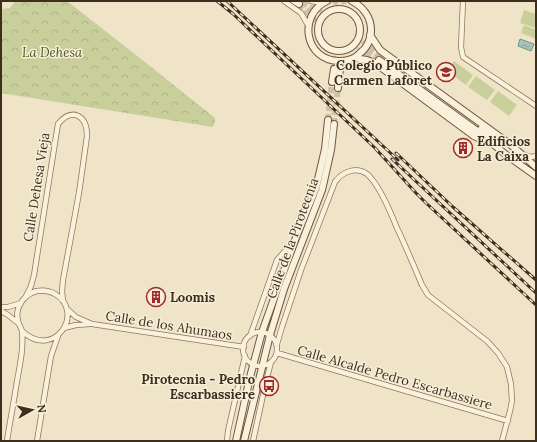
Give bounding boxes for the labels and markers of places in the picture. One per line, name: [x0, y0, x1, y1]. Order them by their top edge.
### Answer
place label: Colegio Público Carmen Laforet: [334, 57, 433, 89]
school or university icon: Colegio Público Carmen Laforet: [435, 61, 457, 83]
place label: Edificios La Caixa: [477, 133, 530, 165]
building icon: Edificios La Caixa: [452, 137, 474, 159]
building icon: Loomis: [145, 286, 167, 308]
place label: Loomis: [170, 289, 215, 306]
place label: Pirotecnia - Pedro Escarbassiere: [141, 371, 255, 403]
bus stop icon: Pirotecnia - Pedro Escarbassiere: [258, 375, 280, 397]

